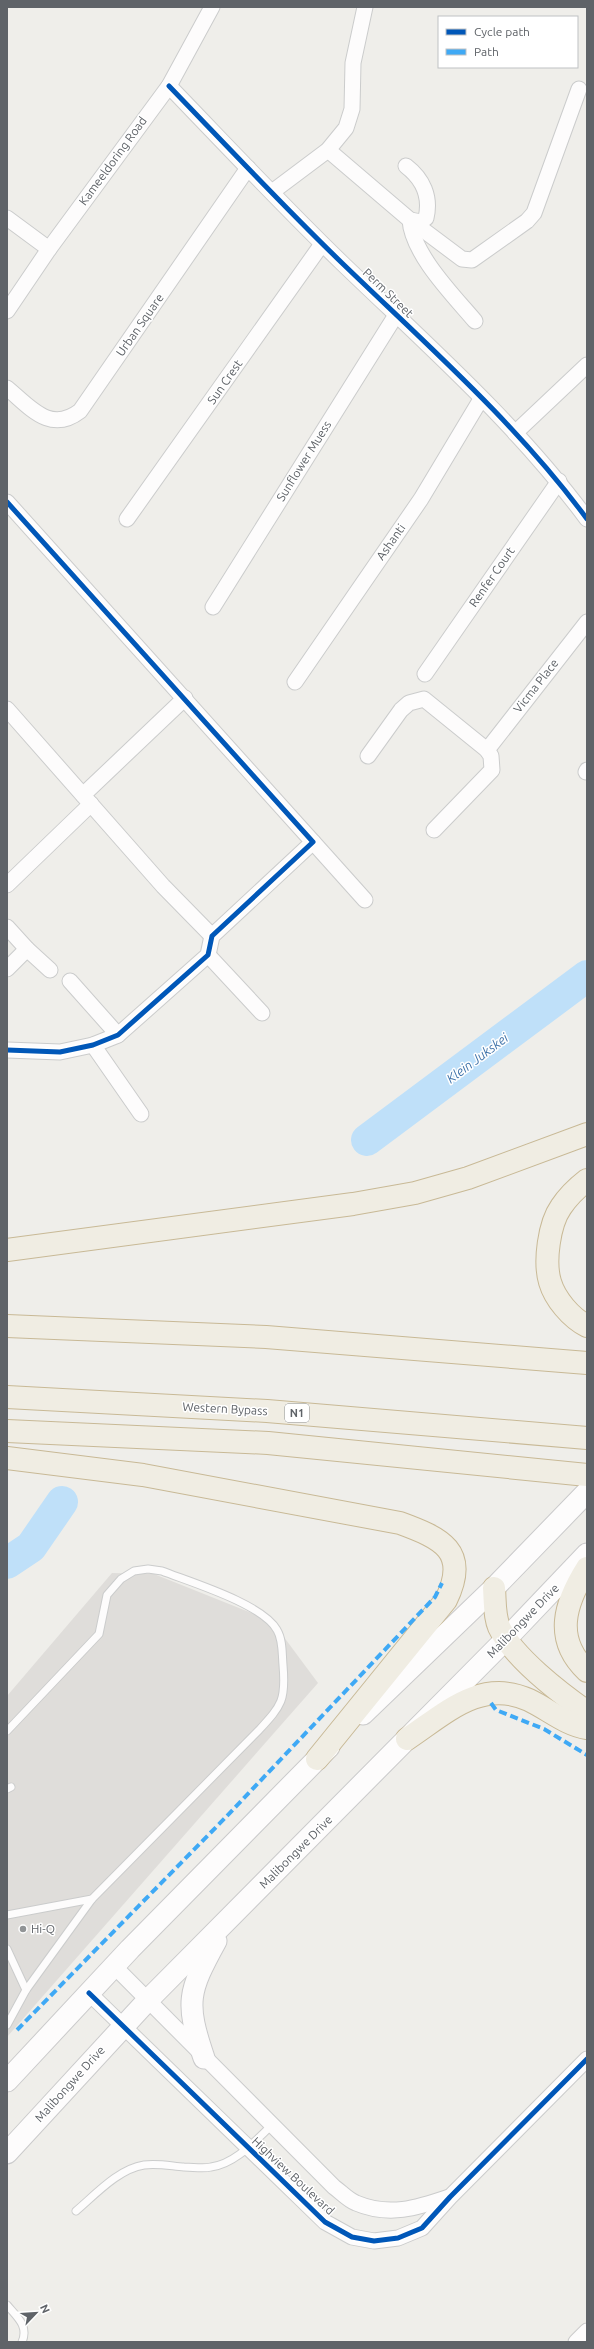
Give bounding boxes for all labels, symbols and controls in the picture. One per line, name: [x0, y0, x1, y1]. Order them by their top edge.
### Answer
legend: [438, 16, 578, 68]
text: Cycle path: [474, 25, 530, 38]
text: Path: [474, 45, 499, 58]
street label: Kameeldoring Road: [76, 114, 149, 207]
street label: Perm Street: [361, 265, 416, 320]
street label: Urban Square: [113, 291, 166, 358]
street label: Sun Crest: [205, 357, 245, 406]
street label: Sunflower Muess: [274, 418, 334, 503]
street label: Ashanti: [374, 521, 408, 562]
street label: Renfer Court: [466, 544, 517, 609]
street label: Vicma Place: [511, 656, 561, 715]
water label: Klein Jukskei: [444, 1030, 511, 1086]
street label: Western Bypass: [182, 1400, 268, 1417]
road number: N1: [285, 1404, 309, 1422]
street label: Malibongwe Drive: [484, 1581, 561, 1660]
street label: Malibongwe Drive: [257, 1813, 335, 1891]
place label: Hi-Q: [31, 1922, 55, 1935]
marker: Hi-Q: [18, 1924, 28, 1934]
street label: Malibongwe Drive: [32, 2043, 107, 2124]
street label: Highview Boulevard: [250, 2134, 337, 2217]
north arrow: [16, 2293, 56, 2333]
text: N: [38, 2303, 52, 2315]

